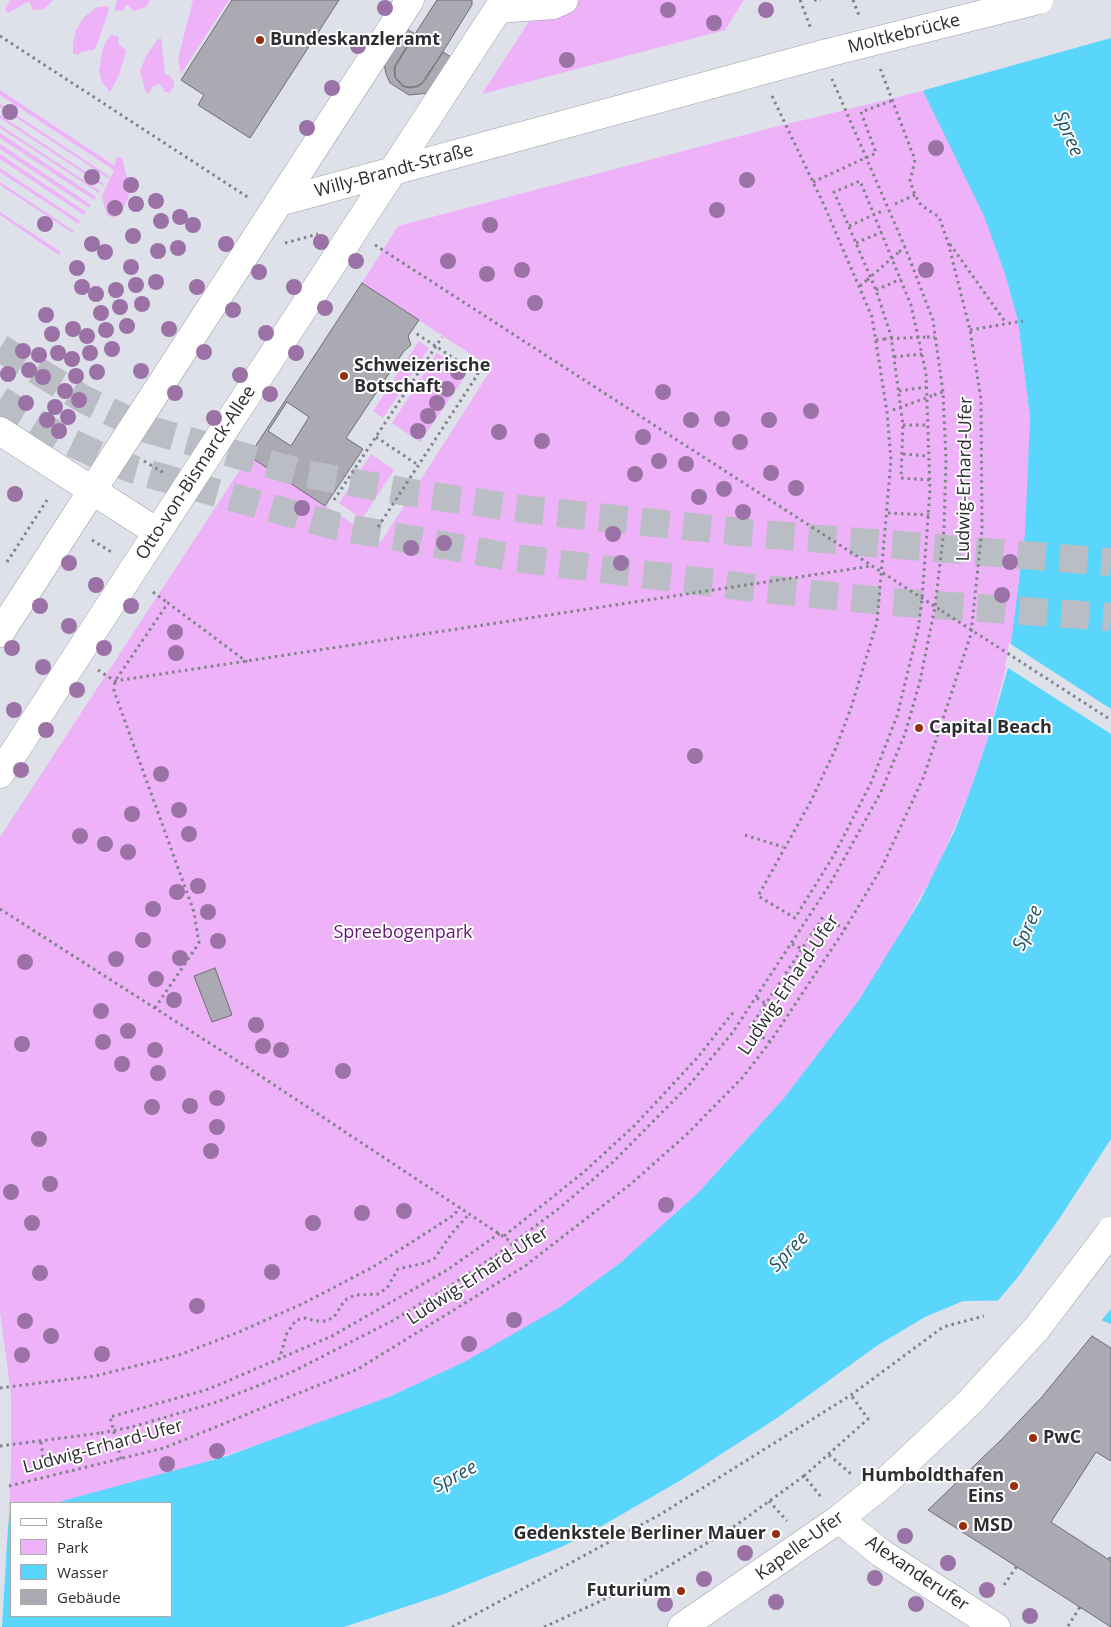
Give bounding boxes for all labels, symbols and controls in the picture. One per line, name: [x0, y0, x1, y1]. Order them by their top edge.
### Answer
street label: Moltkebrücke: [846, 10, 962, 58]
place label: Bundeskanzleramt: [270, 29, 440, 51]
marker: Bundeskanzleramt: [254, 34, 266, 46]
water label: Spree: [1048, 108, 1088, 160]
street label: Willy-Brandt-Straße: [312, 139, 476, 203]
place label: Schweizerische Botschaft: [354, 355, 490, 398]
marker: Schweizerische Botschaft: [338, 370, 350, 382]
street label: Otto-von-Bismarck-Allee: [132, 382, 260, 564]
street label: Ludwig-Erhard-Ufer: [953, 396, 977, 562]
place label: Capital Beach: [929, 717, 1052, 739]
marker: Capital Beach: [913, 722, 925, 734]
water label: Spree: [1008, 902, 1048, 954]
street label: Ludwig-Erhard-Ufer: [734, 911, 844, 1059]
park label: Spreebogenpark: [333, 922, 473, 944]
street label: Ludwig-Erhard-Ufer: [403, 1222, 553, 1330]
water label: Spree: [764, 1227, 814, 1277]
street label: Ludwig-Erhard-Ufer: [21, 1415, 185, 1479]
place label: PwC: [1043, 1427, 1081, 1449]
marker: PwC: [1027, 1432, 1039, 1444]
water label: Spree: [429, 1456, 481, 1498]
place label: Humboldthafen Eins: [861, 1465, 1004, 1508]
marker: Humboldthafen Eins: [1008, 1480, 1020, 1492]
legend: [10, 1502, 172, 1617]
street label: Kapelle-Ufer: [752, 1507, 848, 1585]
text: Straße: [57, 1512, 103, 1532]
place label: MSD: [973, 1515, 1013, 1537]
marker: MSD: [957, 1520, 969, 1532]
place label: Gedenkstele Berliner Mauer: [513, 1523, 766, 1545]
marker: Gedenkstele Berliner Mauer: [770, 1528, 782, 1540]
street label: Alexanderufer: [861, 1532, 973, 1616]
text: Park: [57, 1537, 88, 1557]
text: Wasser: [57, 1562, 108, 1582]
place label: Futurium: [586, 1580, 671, 1602]
marker: Futurium: [675, 1585, 687, 1597]
text: Gebäude: [57, 1587, 121, 1607]

